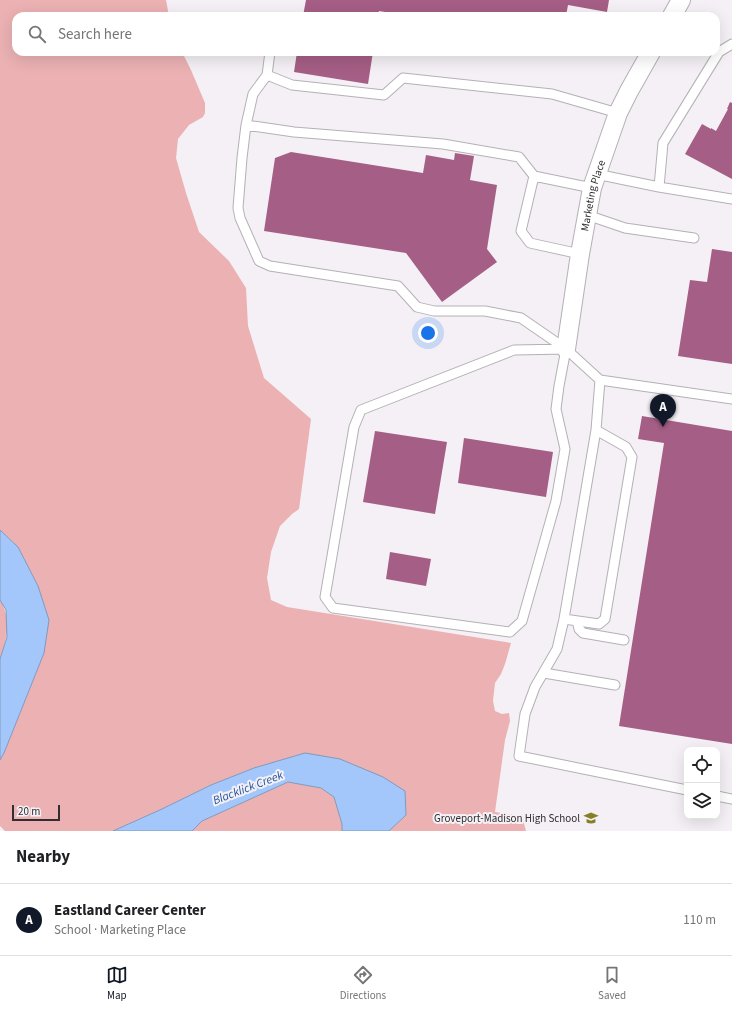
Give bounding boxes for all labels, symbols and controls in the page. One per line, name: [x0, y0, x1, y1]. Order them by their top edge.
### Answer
search box: [12, 12, 720, 56]
icon: search: [26, 23, 48, 45]
text: Search here: [58, 24, 132, 45]
street label: Marketing Place: [577, 157, 609, 232]
your location: [418, 323, 438, 343]
pin: A: [650, 394, 676, 427]
map controls: [684, 747, 720, 819]
button: locate: [684, 747, 720, 783]
water label: Blacklick Creek: [210, 767, 286, 809]
button: layers: [684, 783, 720, 819]
scale bar: [12, 803, 60, 822]
text: 20 m: [18, 804, 40, 819]
school or university icon: Groveport-Madison High School: [583, 810, 599, 826]
place label: Groveport-Madison High School: [434, 811, 580, 826]
text: Nearby: [16, 845, 70, 869]
text: Eastland Career Center: [54, 900, 206, 921]
text: A: [25, 911, 33, 929]
text: 110 m: [683, 911, 716, 929]
text: School · Marketing Place: [54, 921, 186, 939]
tab: Map: [106, 964, 128, 1003]
tab: Directions: [340, 964, 386, 1003]
tab: Saved: [598, 964, 626, 1003]

